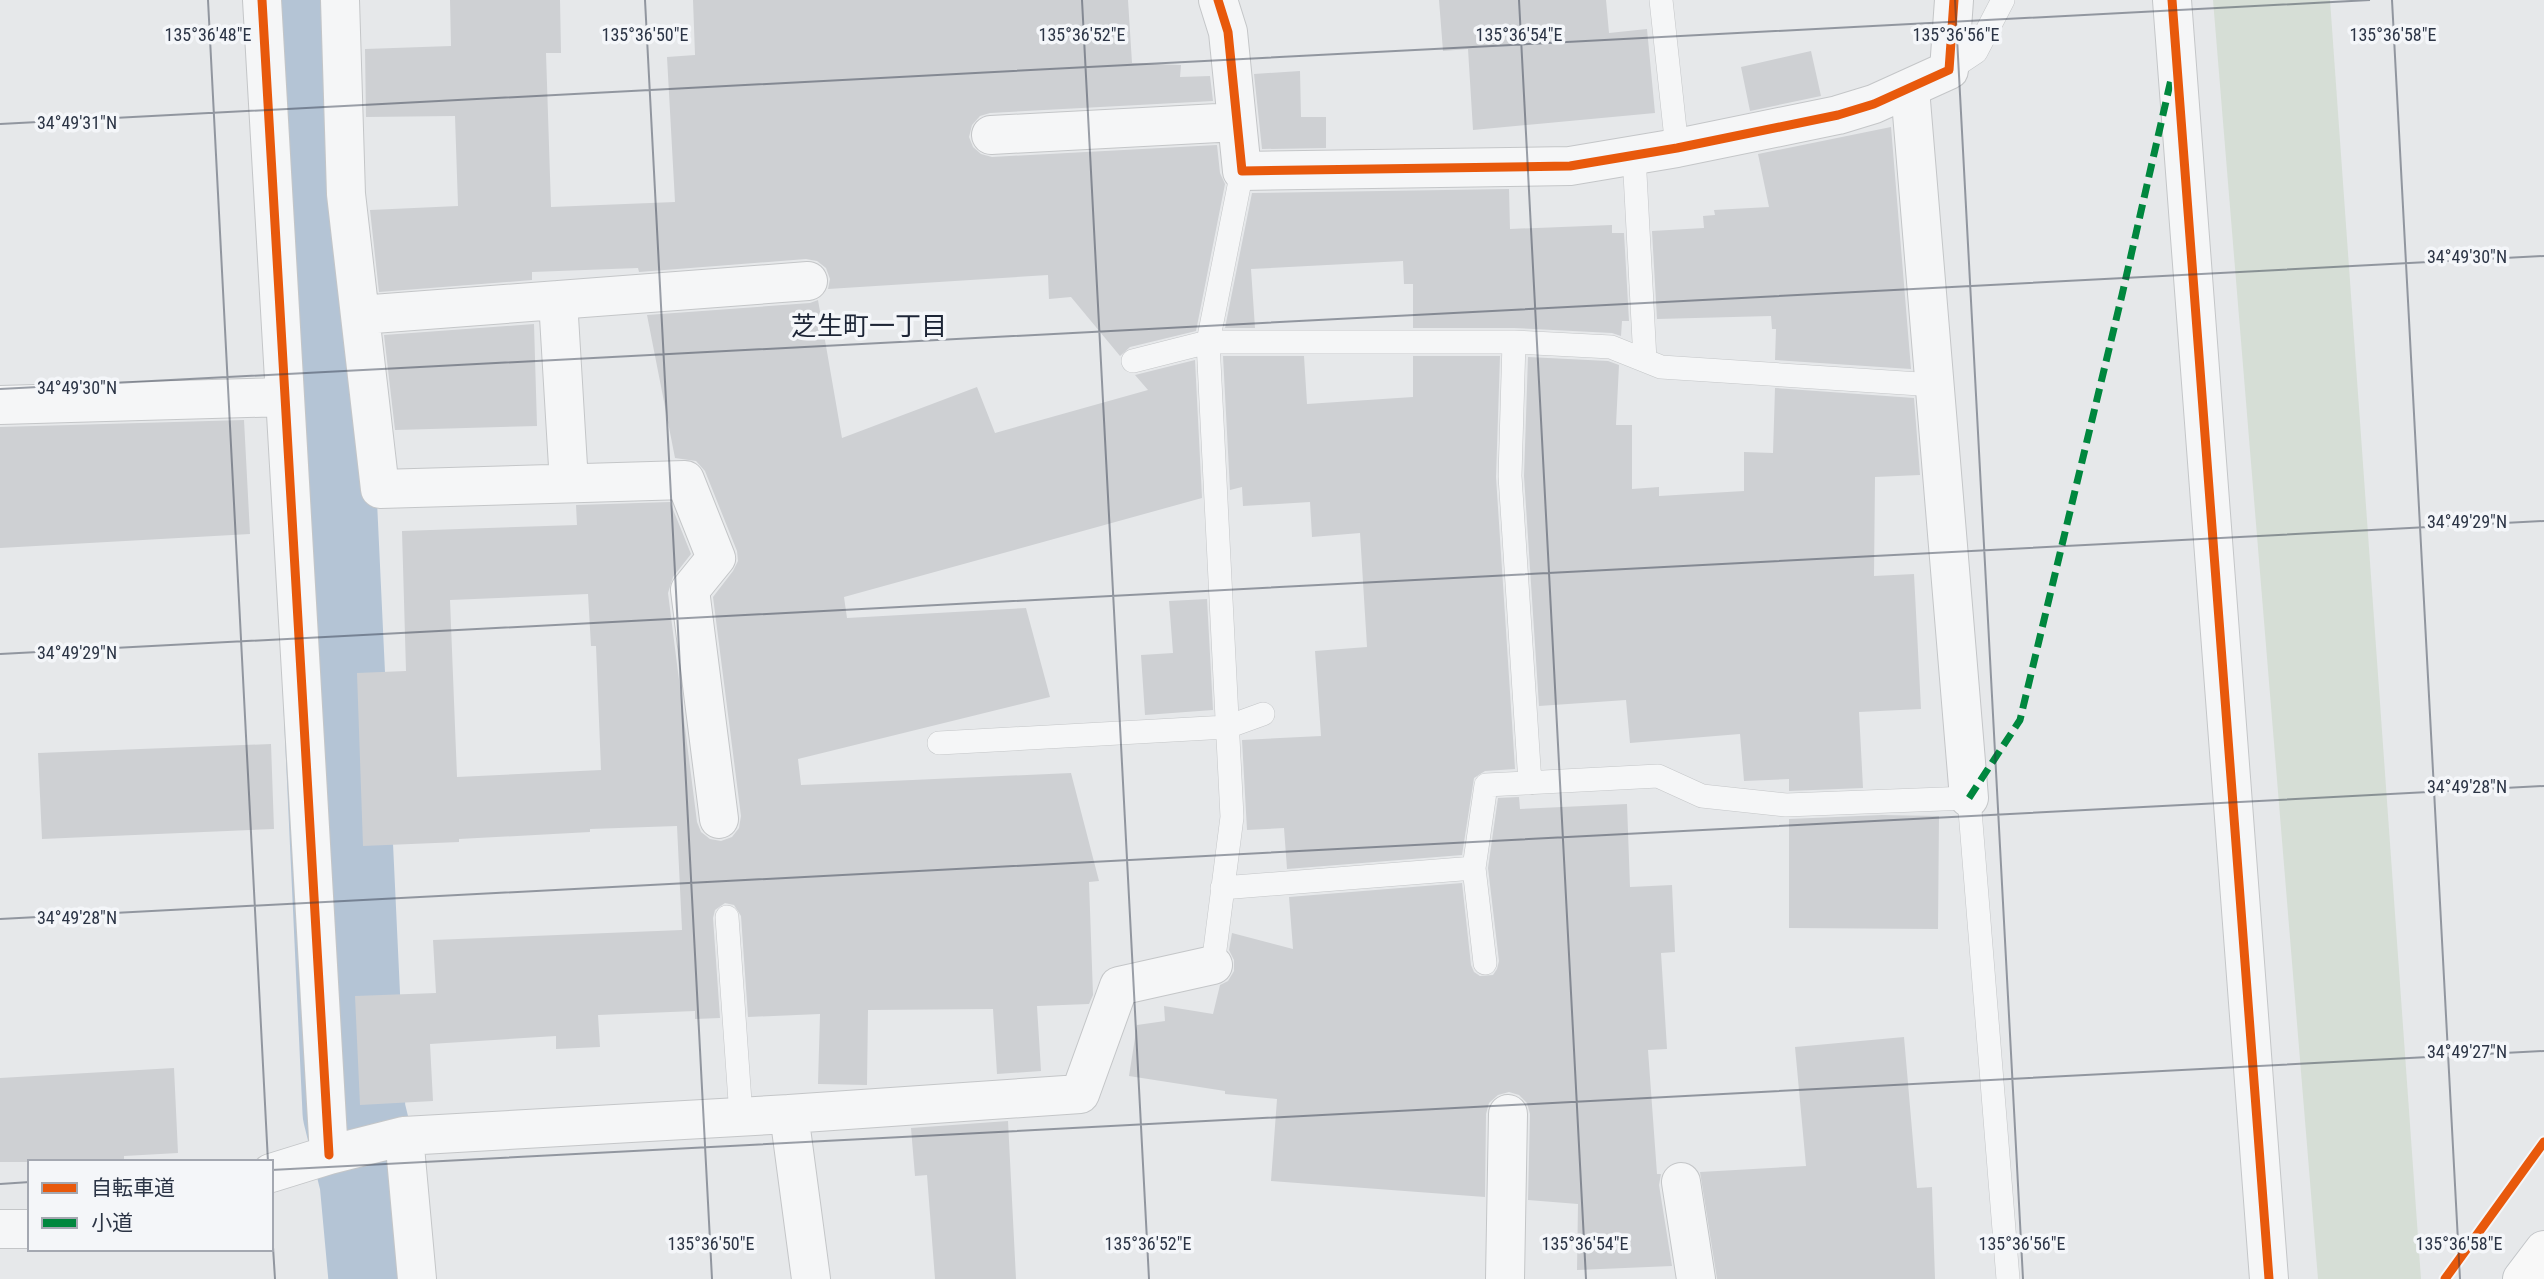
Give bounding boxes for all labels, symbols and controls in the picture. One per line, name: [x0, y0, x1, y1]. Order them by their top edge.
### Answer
text: 135°36'48"E: [165, 24, 251, 45]
text: 135°36'50"E: [602, 24, 688, 45]
text: 135°36'52"E: [1039, 24, 1125, 45]
text: 135°36'54"E: [1476, 24, 1562, 45]
text: 135°36'56"E: [1913, 24, 1999, 45]
text: 135°36'58"E: [2350, 24, 2436, 45]
text: 34°49'31"N: [37, 112, 117, 133]
text: 34°49'30"N: [2427, 246, 2507, 267]
district label: 芝生町一丁目: [791, 311, 947, 341]
text: 34°49'30"N: [37, 377, 117, 398]
text: 34°49'29"N: [2427, 511, 2507, 532]
text: 34°49'29"N: [37, 642, 117, 663]
text: 34°49'28"N: [2427, 776, 2507, 797]
text: 34°49'28"N: [37, 907, 117, 928]
text: 34°49'27"N: [2427, 1041, 2507, 1062]
legend: [28, 1160, 273, 1251]
text: 自転車道: [91, 1176, 175, 1200]
text: 小道: [91, 1211, 133, 1235]
text: 135°36'50"E: [668, 1233, 754, 1254]
text: 135°36'52"E: [1105, 1233, 1191, 1254]
text: 135°36'54"E: [1542, 1233, 1628, 1254]
text: 135°36'56"E: [1979, 1233, 2065, 1254]
text: 135°36'58"E: [2416, 1233, 2502, 1254]

